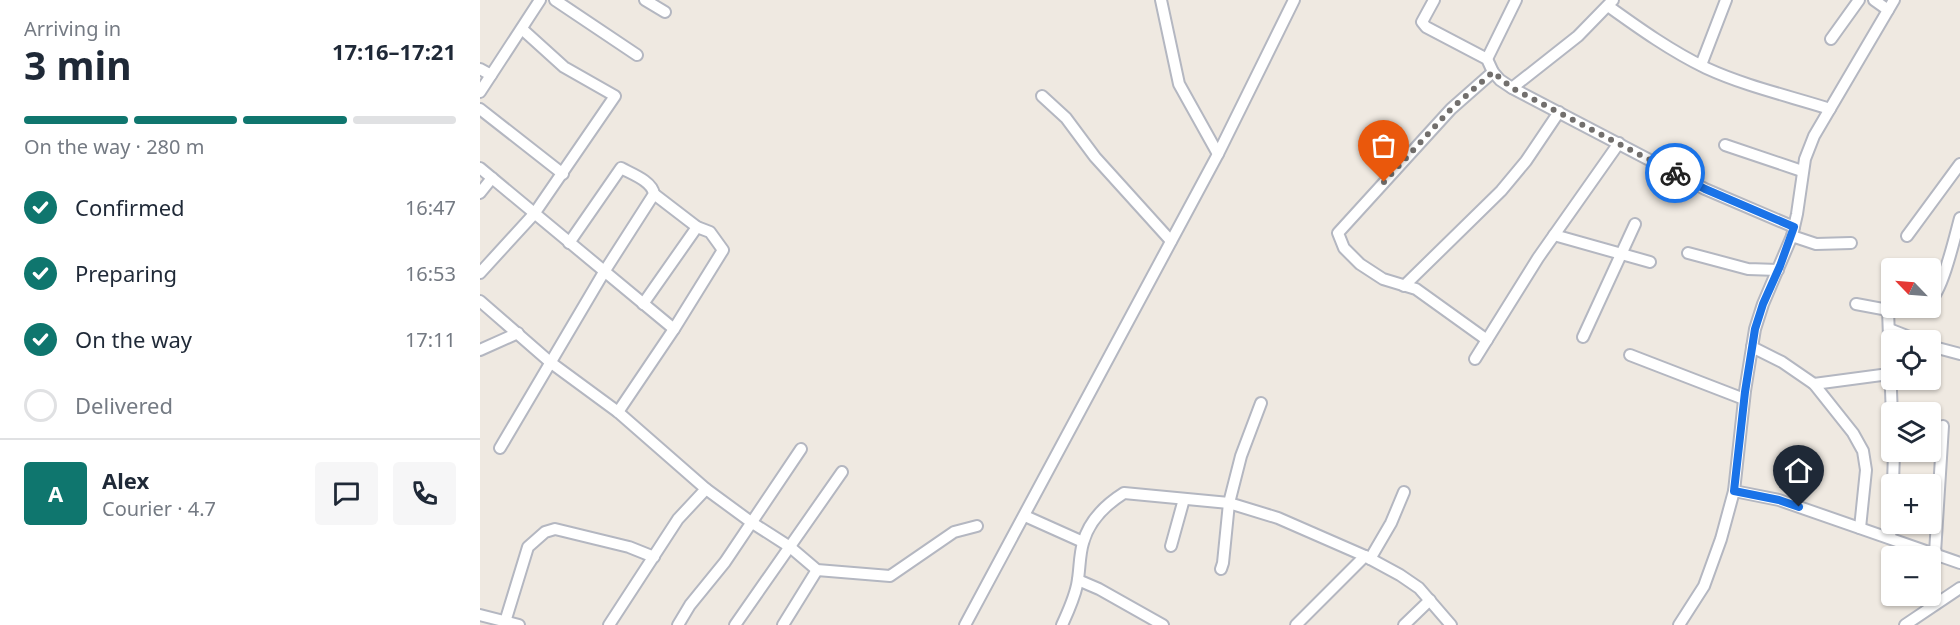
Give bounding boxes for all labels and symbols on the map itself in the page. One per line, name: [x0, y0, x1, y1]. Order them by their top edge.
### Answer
pin: [1358, 120, 1409, 182]
courier: [1645, 143, 1705, 203]
north arrow: [1881, 258, 1941, 318]
pin: [1773, 445, 1824, 507]

